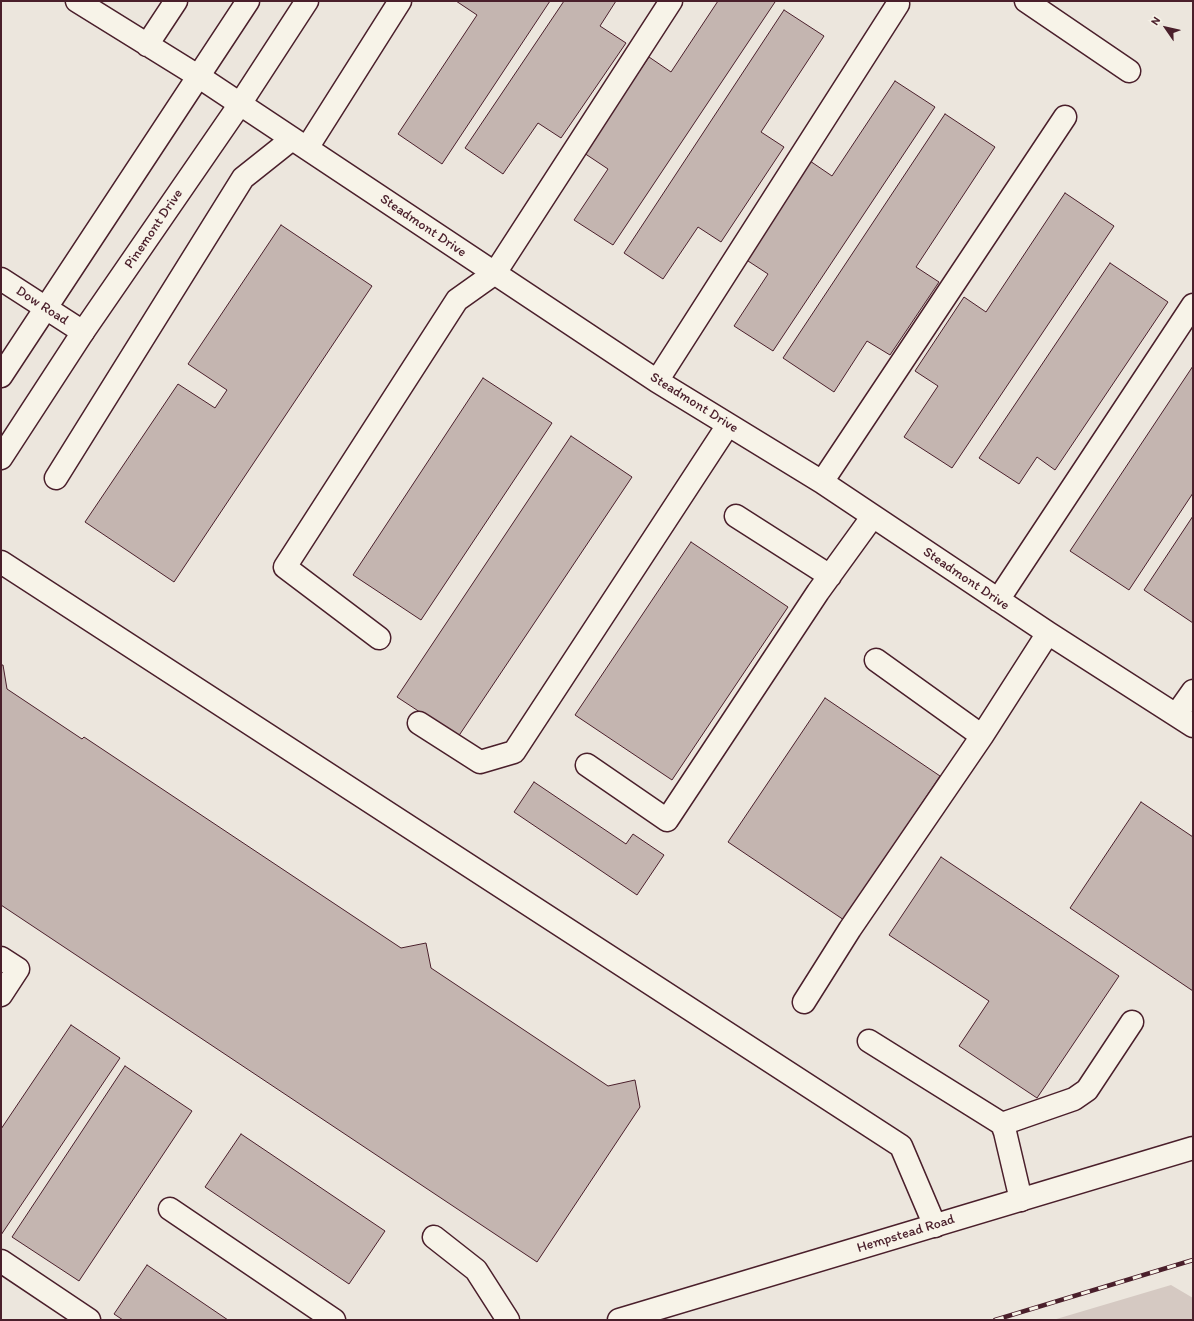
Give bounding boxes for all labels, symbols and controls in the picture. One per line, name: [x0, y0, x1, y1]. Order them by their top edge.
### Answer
north arrow: [1146, 8, 1186, 48]
text: N: [1148, 14, 1163, 28]
street label: Pinemont Drive: [121, 186, 187, 272]
street label: Steadmont Drive: [376, 191, 470, 261]
street label: Dow Road: [13, 283, 71, 329]
street label: Steadmont Drive: [647, 369, 741, 437]
street label: Steadmont Drive: [919, 544, 1013, 614]
street label: Hempstead Road: [855, 1211, 957, 1257]

